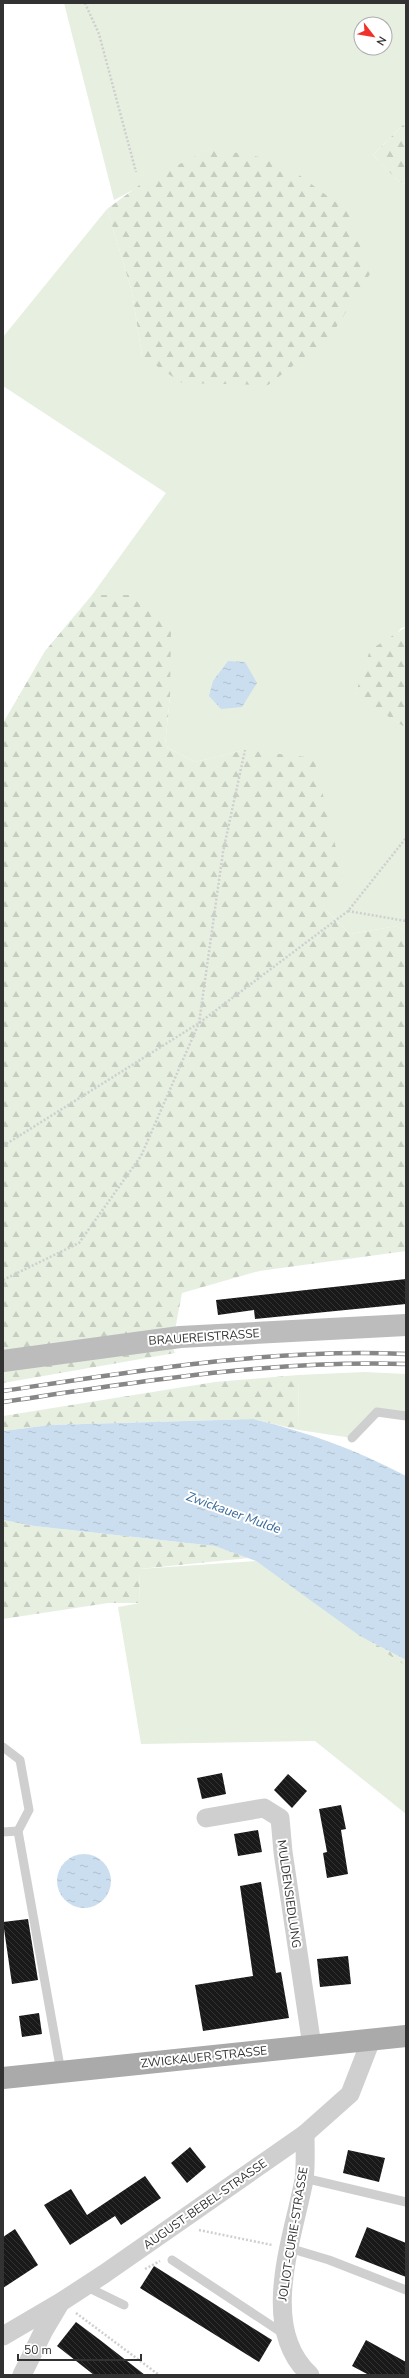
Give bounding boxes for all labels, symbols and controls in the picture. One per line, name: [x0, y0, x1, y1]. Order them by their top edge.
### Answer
north arrow: [353, 16, 393, 56]
text: N: [373, 34, 390, 48]
street label: BRAUEREISTRASSE: [148, 1325, 260, 1349]
water label: Zwickauer Mulde: [184, 1487, 284, 1538]
street label: MULDENSIEDLUNG: [273, 1839, 305, 1949]
street label: ZWICKAUER STRASSE: [140, 2042, 268, 2072]
street label: AUGUST-BEBEL-STRASSE: [140, 2155, 270, 2253]
street label: JOLIOT-CURIE-STRASSE: [274, 2166, 312, 2303]
scale bar: [18, 2336, 141, 2362]
text: 50 m: [24, 2342, 52, 2358]

